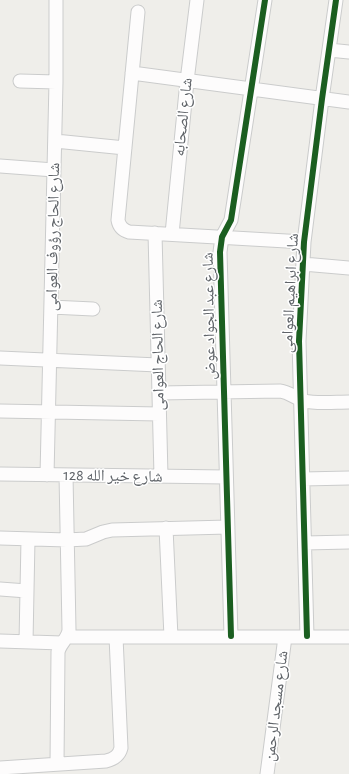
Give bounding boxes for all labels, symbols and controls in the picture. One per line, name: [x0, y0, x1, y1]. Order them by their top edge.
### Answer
street label: شارع الصحابه: [169, 77, 197, 157]
street label: شارع الحاج رؤوف العوامى: [42, 163, 64, 311]
street label: شارع ابراهيم العوامى: [277, 233, 303, 353]
street label: شارع عبد الجواد عوض: [198, 252, 220, 380]
street label: شارع الحاج العوامى: [147, 299, 169, 411]
street label: شارع خير الله 128: [63, 466, 163, 486]
street label: شارع مسجد الرحمن: [260, 649, 292, 763]

